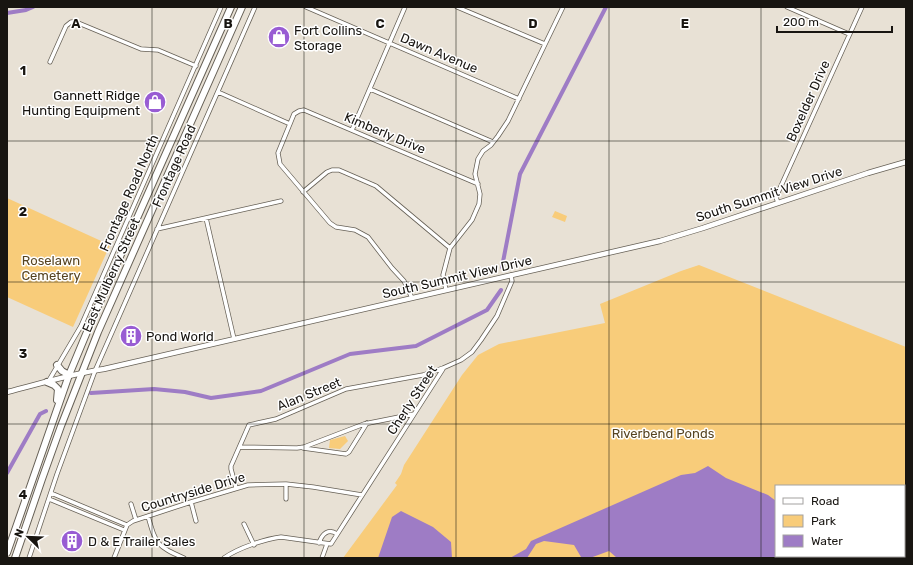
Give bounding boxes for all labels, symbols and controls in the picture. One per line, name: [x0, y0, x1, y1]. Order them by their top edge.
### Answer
scale bar: [777, 8, 892, 34]
text: 200 m: [783, 15, 819, 29]
text: A: [71, 16, 81, 31]
text: B: [223, 16, 233, 31]
text: C: [375, 16, 385, 31]
text: D: [528, 16, 538, 31]
text: E: [681, 16, 689, 31]
place label: Fort Collins Storage: [294, 23, 363, 54]
shop icon: Fort Collins Storage: [266, 24, 292, 50]
street label: Dawn Avenue: [398, 30, 480, 76]
street label: Boxelder Drive: [783, 58, 833, 144]
text: 1: [20, 63, 26, 78]
place label: Gannett Ridge Hunting Equipment: [22, 88, 140, 119]
shop icon: Gannett Ridge Hunting Equipment: [142, 89, 168, 115]
street label: Kimberly Drive: [342, 109, 428, 157]
street label: Frontage Road: [149, 122, 200, 210]
street label: Frontage Road North: [96, 132, 162, 254]
street label: South Summit View Drive: [694, 163, 844, 225]
text: 2: [19, 204, 27, 219]
street label: East Mulberry Street: [79, 215, 143, 335]
street label: South Summit View Drive: [381, 252, 533, 302]
park label: Roselawn Cemetery: [21, 253, 81, 283]
building icon: Pond World: [118, 323, 144, 349]
place label: Pond World: [146, 329, 214, 344]
text: 3: [19, 346, 28, 361]
street label: Cherly Street: [384, 363, 440, 437]
street label: Alan Street: [275, 374, 343, 414]
park label: Riverbend Ponds: [612, 426, 715, 441]
street label: Countryside Drive: [139, 469, 247, 515]
legend: [775, 485, 905, 557]
text: 4: [19, 487, 28, 502]
text: Road: [811, 494, 839, 508]
text: Park: [811, 514, 837, 528]
north arrow: [8, 517, 48, 557]
text: N: [12, 527, 27, 539]
building icon: D & E Trailer Sales: [59, 528, 85, 554]
place label: D & E Trailer Sales: [88, 534, 196, 549]
text: Water: [811, 534, 843, 548]

